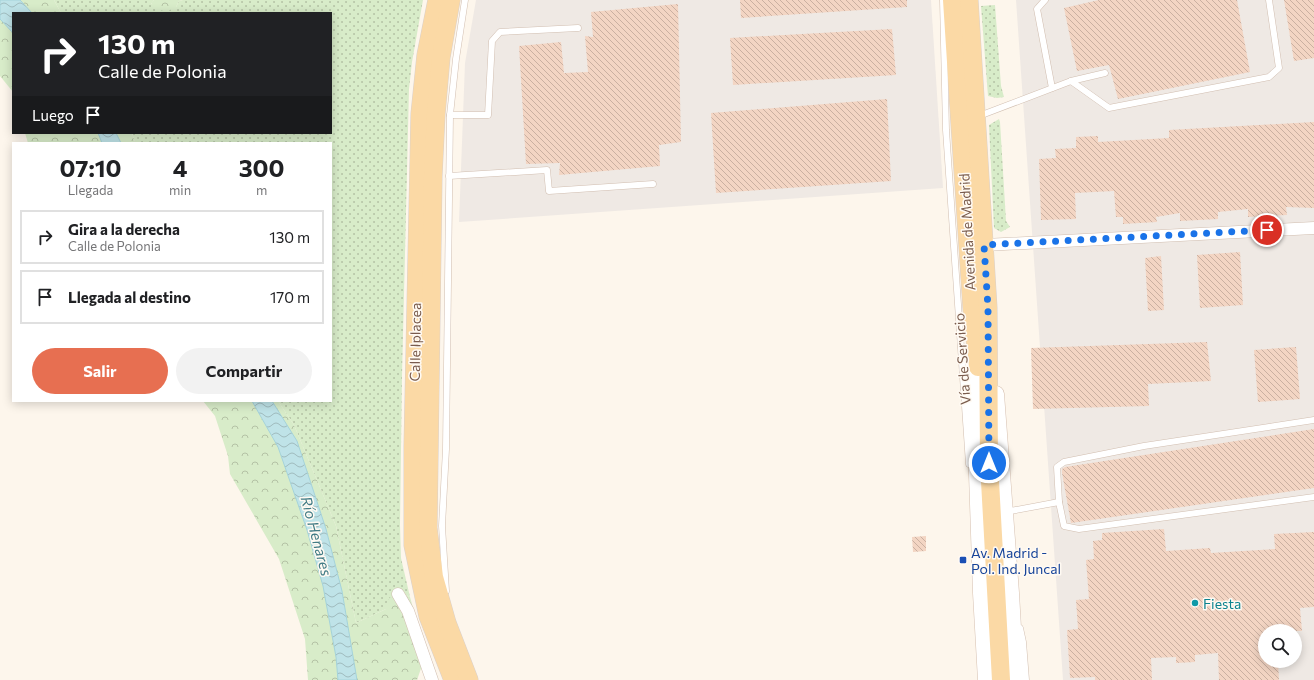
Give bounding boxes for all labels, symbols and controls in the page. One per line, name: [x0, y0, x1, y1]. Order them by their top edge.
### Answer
text: 130 m: [98, 26, 175, 60]
icon: right: [32, 28, 84, 80]
text: Calle de Polonia: [98, 60, 227, 82]
icon: arrive: [82, 104, 104, 126]
text: Luego: [32, 106, 74, 124]
text: 07:10: [59, 153, 122, 182]
text: 4: [173, 153, 187, 182]
text: 300: [239, 153, 285, 182]
street label: Avenida de Madrid: [955, 173, 979, 291]
text: Llegada: [68, 182, 113, 198]
text: min: [169, 182, 191, 198]
text: m: [256, 182, 267, 198]
pin: [1250, 213, 1284, 247]
icon: arrive: [1256, 219, 1278, 241]
text: Gira a la derecha: [68, 220, 180, 238]
icon: right: [34, 226, 56, 248]
text: 130 m: [269, 228, 310, 246]
text: Calle de Polonia: [68, 238, 161, 254]
icon: arrive: [34, 286, 56, 308]
text: Llegada al destino: [68, 288, 191, 306]
text: 170 m: [270, 288, 310, 306]
street label: Calle Iplacea: [406, 302, 424, 382]
street label: Vía de Servicio: [950, 312, 974, 406]
button: Salir: [32, 348, 168, 394]
button: Compartir: [176, 348, 312, 394]
position arrow: [968, 442, 1010, 484]
water label: Río Henares: [298, 494, 336, 578]
place label: Av. Madrid - Pol. Ind. Juncal: [971, 544, 1061, 577]
marker: Av. Madrid - Pol. Ind. Juncal: [958, 555, 968, 565]
place label: Fiesta: [1203, 595, 1241, 612]
marker: Fiesta: [1190, 598, 1200, 608]
map controls: [1258, 624, 1302, 668]
button: search: [1258, 624, 1302, 668]

